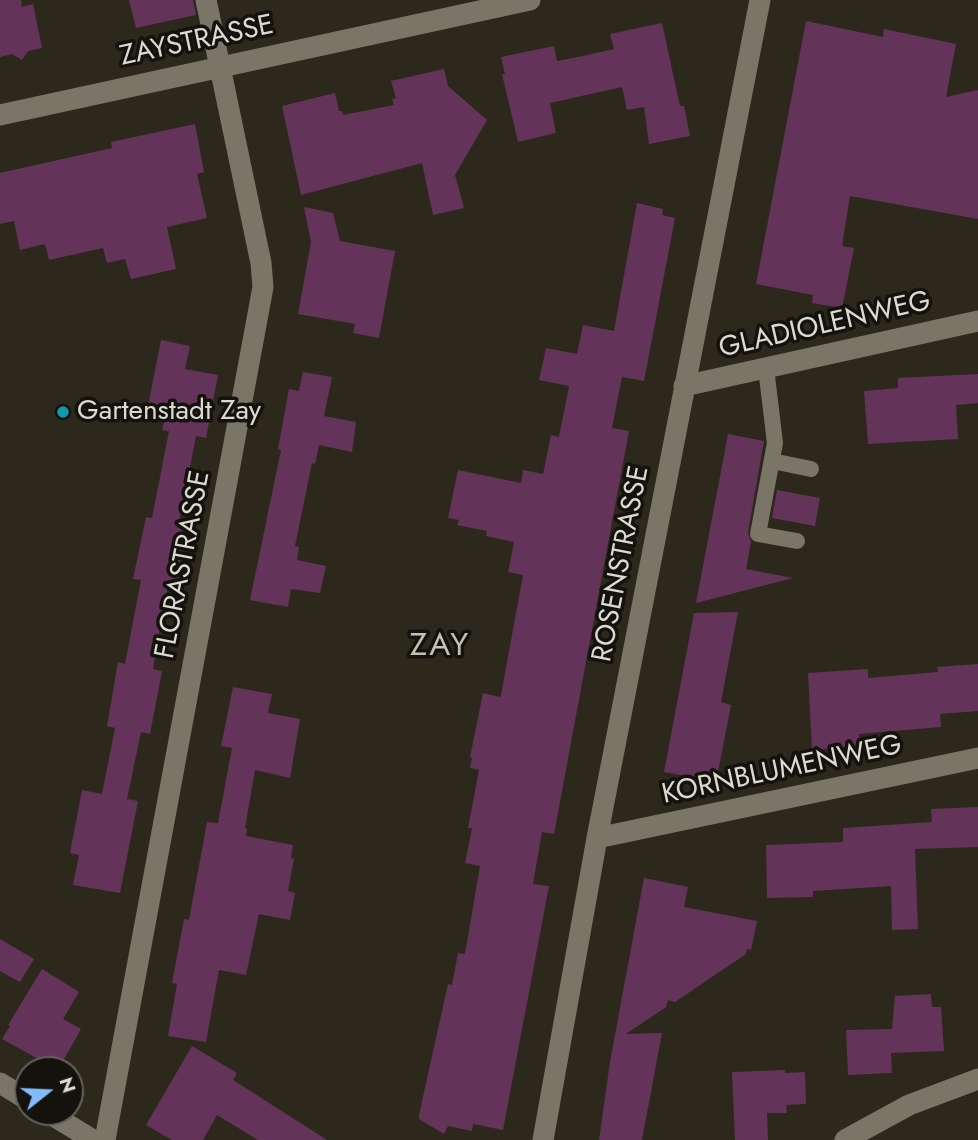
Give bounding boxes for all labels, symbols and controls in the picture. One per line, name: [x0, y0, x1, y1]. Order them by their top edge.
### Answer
street label: ZAYSTRASSE: [117, 9, 277, 75]
street label: GLADIOLENWEG: [716, 285, 934, 367]
place label: Gartenstadt Zay: [77, 395, 261, 429]
marker: Gartenstadt Zay: [55, 404, 71, 420]
street label: ROSENSTRASSE: [587, 463, 657, 665]
street label: FLORASTRASSE: [149, 468, 219, 662]
district label: ZAY: [410, 628, 470, 666]
street label: KORNBLUMENWEG: [659, 729, 905, 813]
north arrow: [14, 1056, 84, 1126]
text: N: [52, 1074, 83, 1096]

